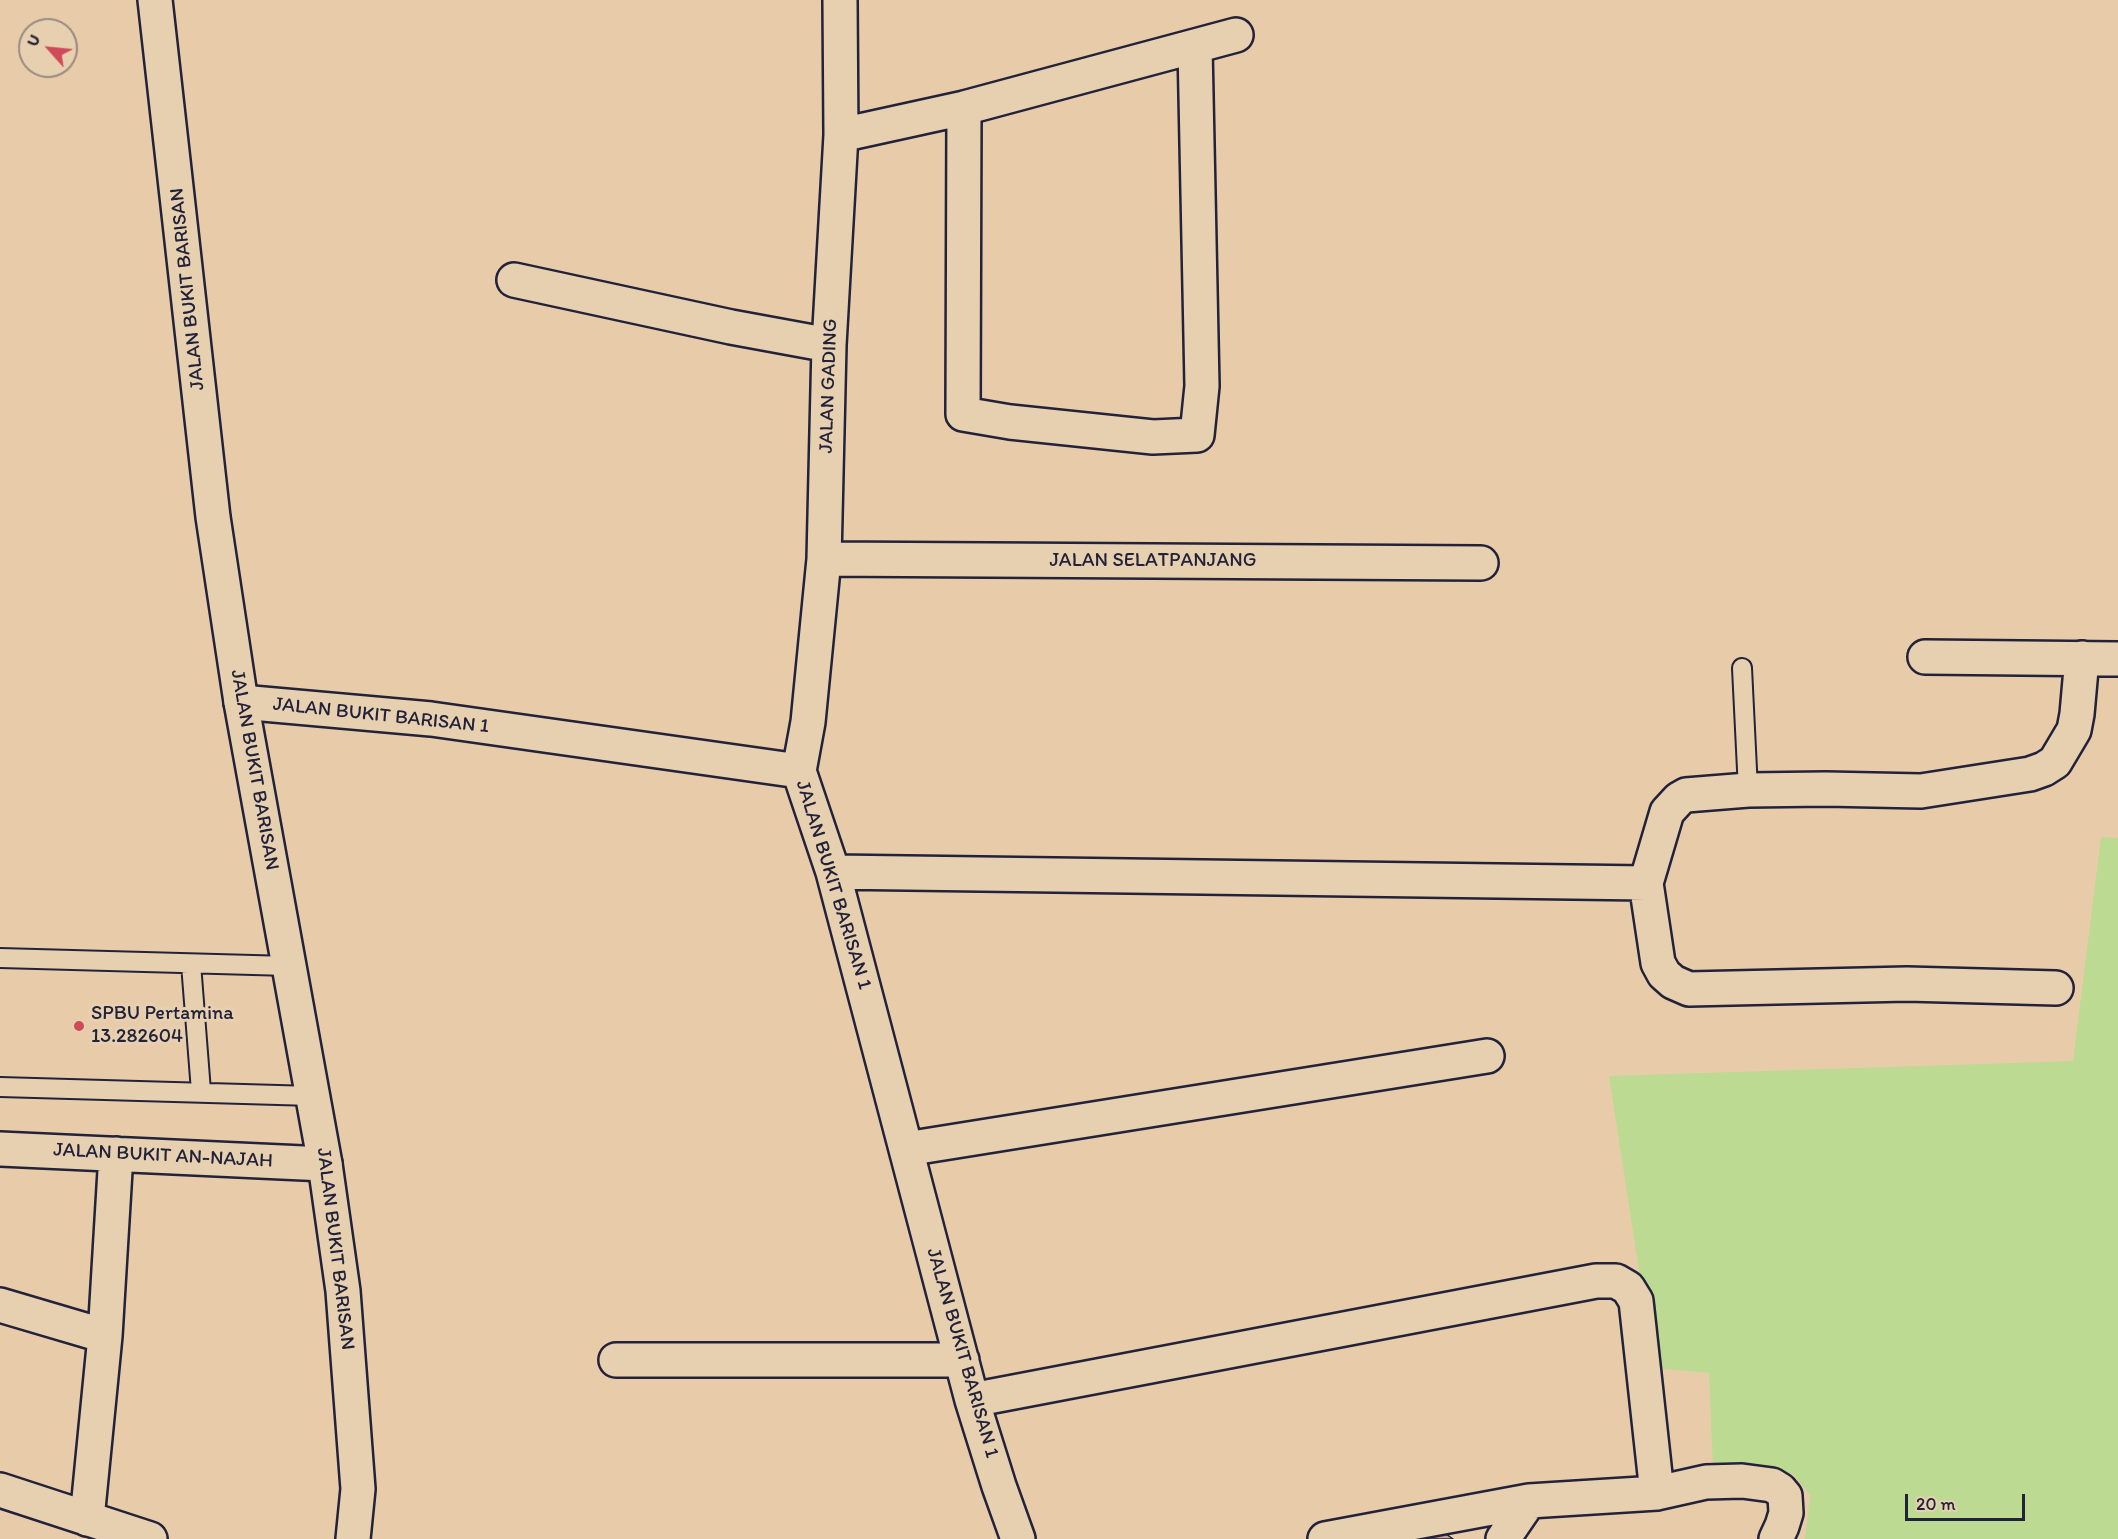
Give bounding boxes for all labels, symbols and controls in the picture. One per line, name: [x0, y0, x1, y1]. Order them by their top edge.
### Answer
north arrow: [18, 18, 78, 78]
text: U: [22, 31, 44, 50]
street label: JALAN BUKIT BARISAN: [165, 187, 211, 391]
street label: JALAN GADING: [815, 318, 843, 454]
street label: JALAN SELATPANJANG: [1049, 549, 1257, 573]
street label: JALAN BUKIT BARISAN: [225, 668, 283, 872]
street label: JALAN BUKIT BARISAN 1: [272, 693, 490, 739]
street label: JALAN BUKIT BARISAN 1: [790, 778, 876, 992]
place label: SPBU Pertamina 13.282604: [91, 1002, 234, 1049]
marker: SPBU Pertamina 13.282604: [72, 1019, 86, 1033]
street label: JALAN BUKIT AN-NAJAH: [53, 1138, 273, 1174]
street label: JALAN BUKIT BARISAN: [311, 1147, 359, 1351]
street label: JALAN BUKIT BARISAN 1: [921, 1245, 1003, 1461]
scale bar: [1908, 1482, 2028, 1520]
text: 20 m: [1916, 1493, 1956, 1515]

